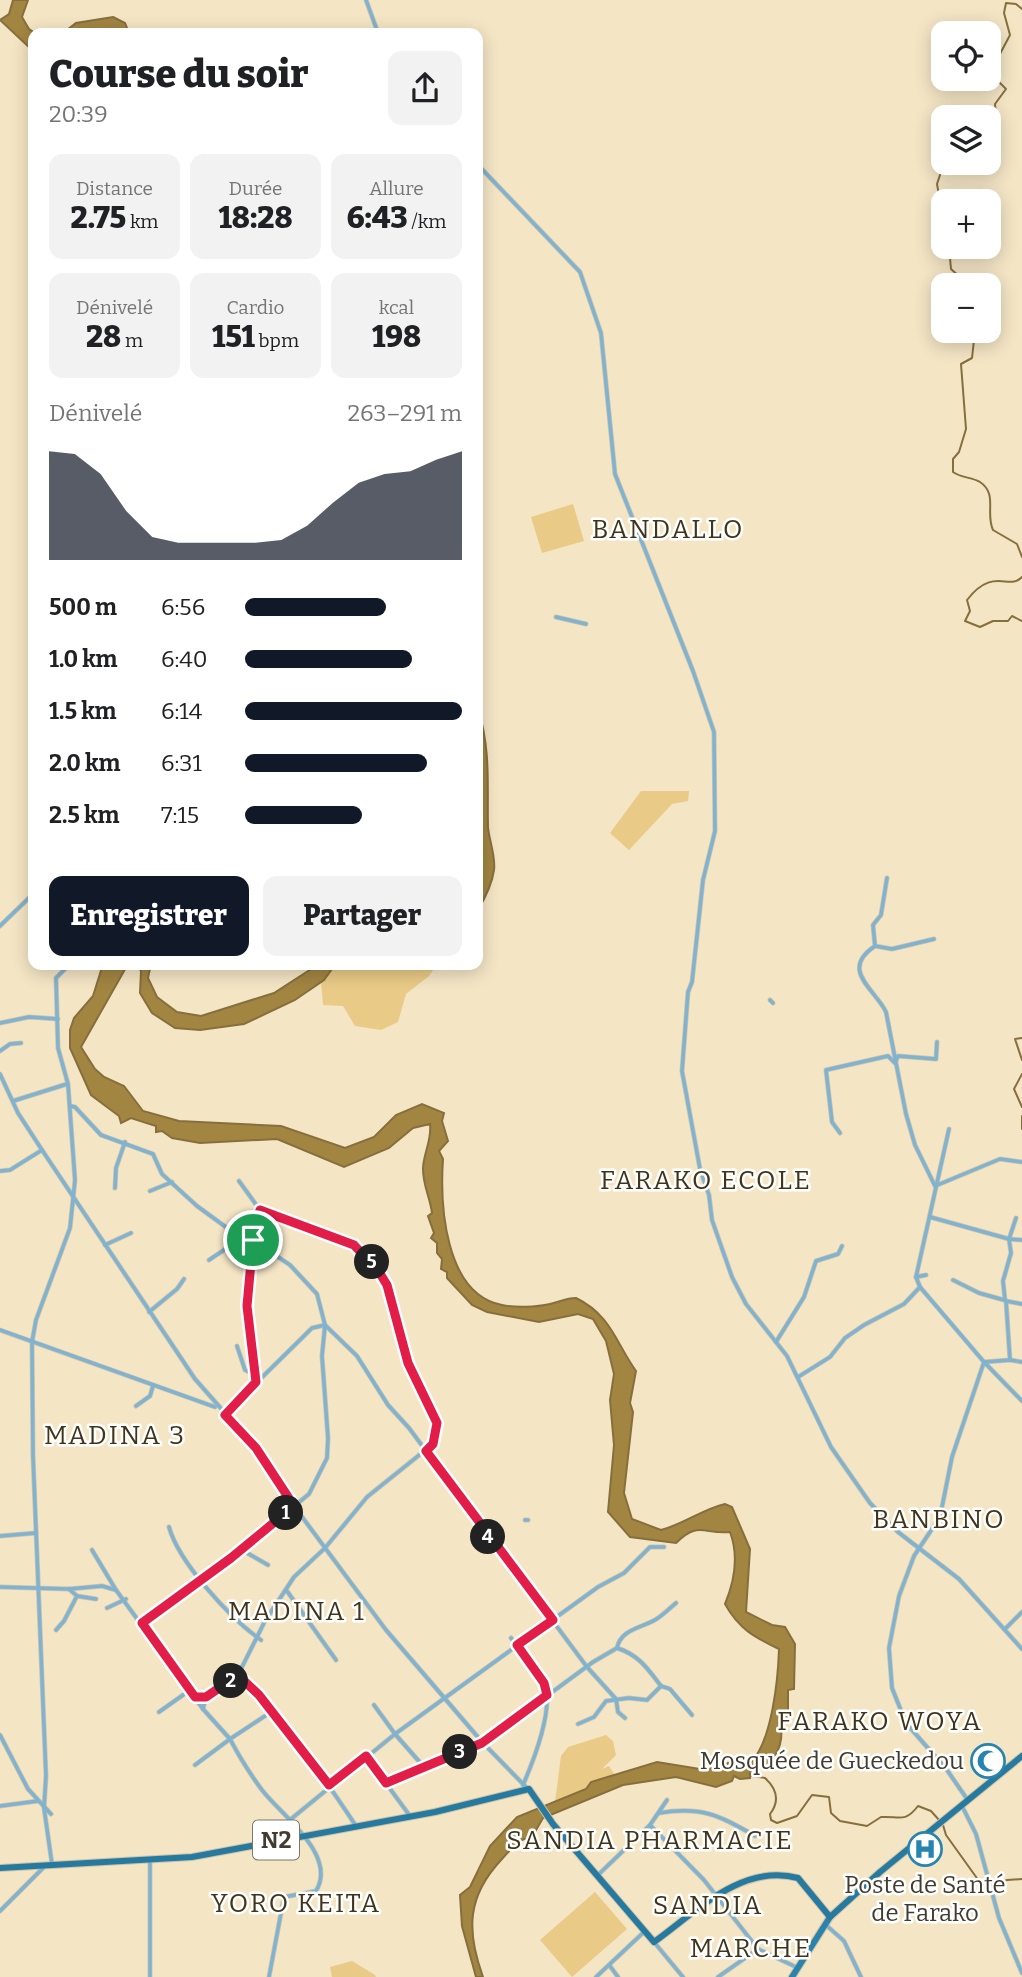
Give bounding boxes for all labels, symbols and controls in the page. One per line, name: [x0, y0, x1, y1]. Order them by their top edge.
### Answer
map controls: [931, 21, 1001, 343]
button: locate: [931, 21, 1001, 91]
text: Course du soir: [49, 51, 309, 97]
button: share: [388, 51, 462, 125]
text: 20:39: [49, 100, 108, 128]
button: layers: [931, 105, 1001, 175]
text: Distance: [76, 177, 153, 200]
text: Durée: [229, 177, 283, 200]
text: Allure: [369, 177, 424, 200]
button: +: [931, 189, 1001, 259]
text: 2.75: [71, 200, 126, 236]
text: 18:28: [219, 200, 292, 236]
text: 6:43: [347, 200, 408, 236]
text: km: [126, 210, 158, 233]
text: /km: [408, 210, 446, 233]
button: −: [931, 273, 1001, 343]
text: Dénivelé: [76, 296, 153, 319]
text: Cardio: [226, 296, 285, 319]
text: kcal: [379, 296, 414, 319]
text: 28: [86, 319, 121, 355]
text: 151: [212, 319, 255, 355]
text: 198: [372, 319, 421, 355]
text: m: [121, 329, 143, 352]
text: bpm: [255, 329, 299, 352]
text: Dénivelé: [49, 399, 142, 427]
text: 263–291 m: [347, 399, 462, 427]
district label: BANDALLO: [592, 514, 744, 545]
text: 500 m: [49, 593, 117, 621]
text: 6:56: [161, 593, 205, 621]
text: 1.0 km: [49, 645, 118, 673]
text: 6:40: [161, 645, 208, 673]
text: 1.5 km: [49, 697, 116, 725]
text: 6:14: [161, 697, 202, 725]
text: 2.0 km: [49, 749, 120, 777]
text: 6:31: [161, 749, 202, 777]
text: 2.5 km: [49, 801, 119, 829]
text: 7:15: [161, 801, 199, 829]
button: Enregistrer: [49, 876, 249, 956]
button: Partager: [263, 876, 462, 956]
district label: FARAKO ECOLE: [600, 1165, 812, 1196]
pin: [223, 1210, 283, 1270]
icon: arrive: [234, 1221, 272, 1259]
pin: 5: [354, 1244, 390, 1280]
text: 5: [366, 1250, 377, 1273]
district label: MADINA 3: [44, 1420, 186, 1451]
pin: 1: [268, 1496, 304, 1530]
text: 1: [281, 1501, 290, 1524]
district label: BANBINO: [872, 1504, 1006, 1535]
pin: 4: [470, 1520, 505, 1554]
text: 4: [482, 1525, 493, 1548]
district label: MADINA 1: [228, 1596, 366, 1627]
pin: 2: [214, 1664, 248, 1698]
text: 2: [225, 1669, 236, 1692]
district label: FARAKO WOYA: [777, 1706, 983, 1737]
pin: 3: [442, 1734, 477, 1770]
text: 3: [454, 1740, 465, 1763]
mosque icon: Mosquée de Gueckedou: [969, 1742, 1007, 1780]
place label: Mosquée de Gueckedou: [700, 1747, 964, 1775]
road number: N2: [253, 1820, 299, 1859]
district label: SANDIA PHARMACIE: [506, 1825, 794, 1856]
hospital icon: Poste de Santé de Farako: [906, 1830, 944, 1868]
place label: Poste de Santé de Farako: [844, 1871, 1006, 1927]
district label: YORO KEITA: [211, 1888, 381, 1919]
district label: SANDIA: [653, 1890, 763, 1921]
district label: MARCHE: [690, 1933, 812, 1964]

